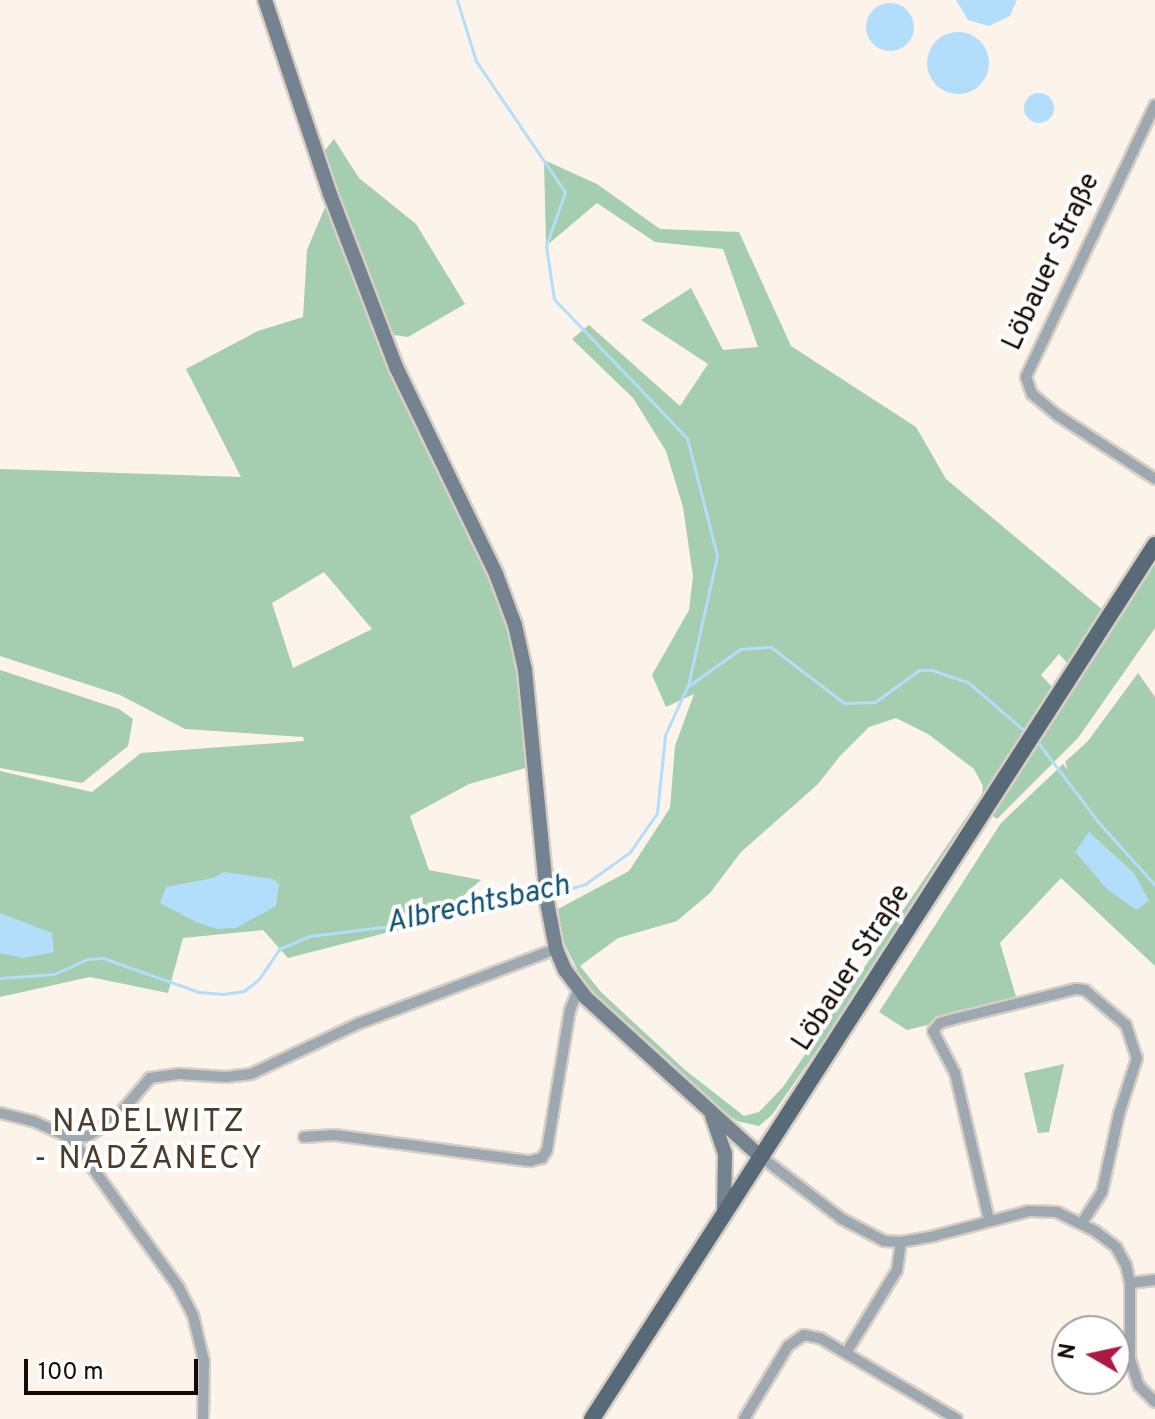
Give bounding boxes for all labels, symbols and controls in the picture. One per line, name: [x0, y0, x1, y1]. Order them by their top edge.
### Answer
street label: Löbauer Straße: [996, 168, 1108, 356]
water label: Albrechtsbach: [383, 869, 573, 943]
street label: Löbauer Straße: [786, 878, 918, 1058]
district label: NADELWITZ - NADŹANECY: [34, 1105, 264, 1180]
north arrow: [1051, 1315, 1131, 1395]
text: N: [1054, 1342, 1083, 1361]
scale bar: [28, 1343, 202, 1393]
text: 100 m: [38, 1358, 104, 1388]

